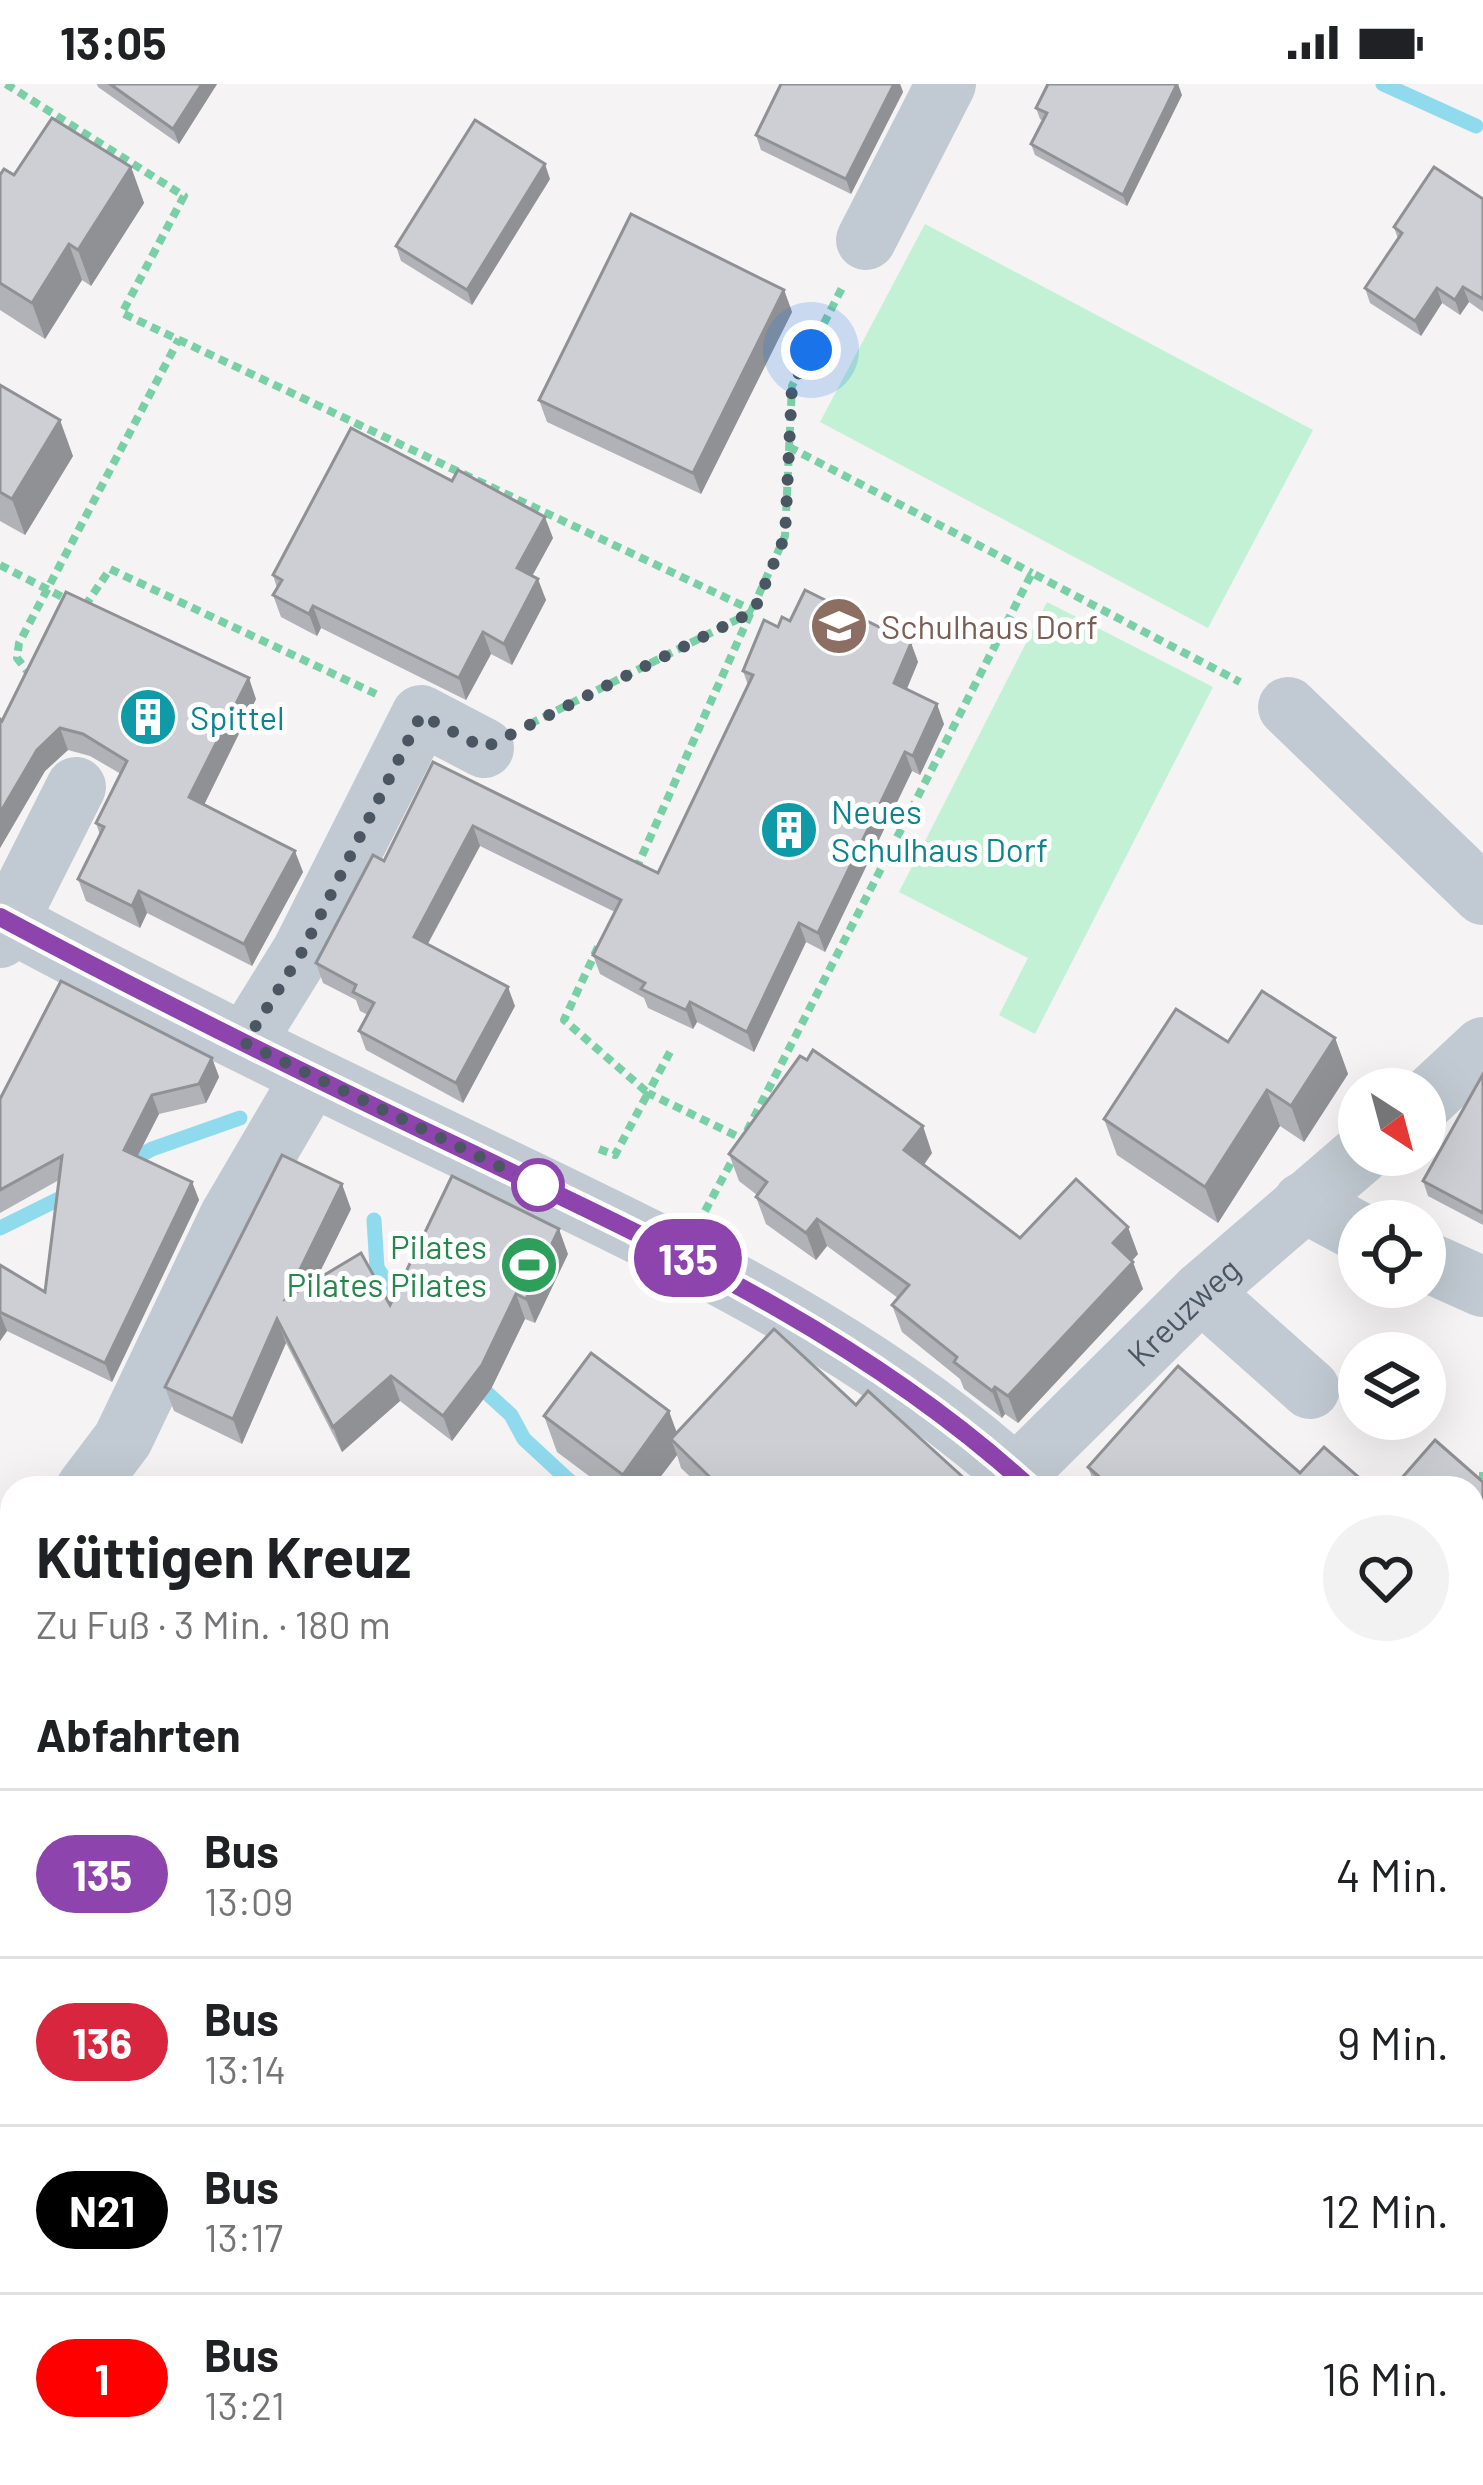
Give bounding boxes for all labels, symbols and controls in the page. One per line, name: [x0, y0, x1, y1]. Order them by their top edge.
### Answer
text: 13:05: [60, 15, 167, 69]
your location: [781, 320, 841, 380]
school or university icon: Schulhaus Dorf: [808, 595, 870, 657]
place label: Schulhaus Dorf: [881, 606, 1098, 646]
building icon: Spittel: [117, 686, 179, 748]
place label: Spittel: [190, 697, 285, 737]
place label: Neues Schulhaus Dorf: [831, 791, 1048, 869]
building icon: Neues Schulhaus Dorf: [758, 799, 820, 861]
north arrow: [1338, 1068, 1446, 1176]
map controls: [1338, 1068, 1446, 1440]
unlabelled marker: [513, 1160, 563, 1210]
button: locate: [1338, 1200, 1446, 1308]
line badge: 135: [619, 1219, 757, 1297]
place label: Pilates Pilates Pilates: [286, 1226, 487, 1304]
text: 135: [658, 1233, 718, 1283]
sports icon: Pilates Pilates Pilates: [498, 1234, 560, 1296]
street label: Kreuzweg: [1118, 1248, 1247, 1374]
button: layers: [1338, 1332, 1446, 1440]
button: heart: [1323, 1515, 1449, 1641]
text: Küttigen Kreuz: [36, 1521, 411, 1589]
text: Zu Fuß · 3 Min. · 180 m: [36, 1600, 391, 1647]
text: Abfahrten: [36, 1707, 241, 1761]
text: Bus: [204, 1823, 279, 1877]
text: 4 Min.: [1336, 1847, 1449, 1901]
text: 135: [72, 1849, 132, 1899]
text: 13:09: [204, 1877, 293, 1924]
text: Bus: [204, 1991, 279, 2045]
text: 9 Min.: [1337, 2015, 1449, 2069]
text: 136: [72, 2017, 132, 2067]
text: 13:14: [204, 2045, 286, 2092]
text: Bus: [204, 2159, 279, 2213]
text: 12 Min.: [1321, 2183, 1449, 2237]
text: N21: [69, 2185, 135, 2235]
text: 13:17: [204, 2213, 283, 2260]
text: Bus: [204, 2327, 279, 2381]
text: 16 Min.: [1322, 2351, 1449, 2405]
text: 1: [95, 2353, 109, 2403]
text: 13:21: [204, 2381, 285, 2428]

